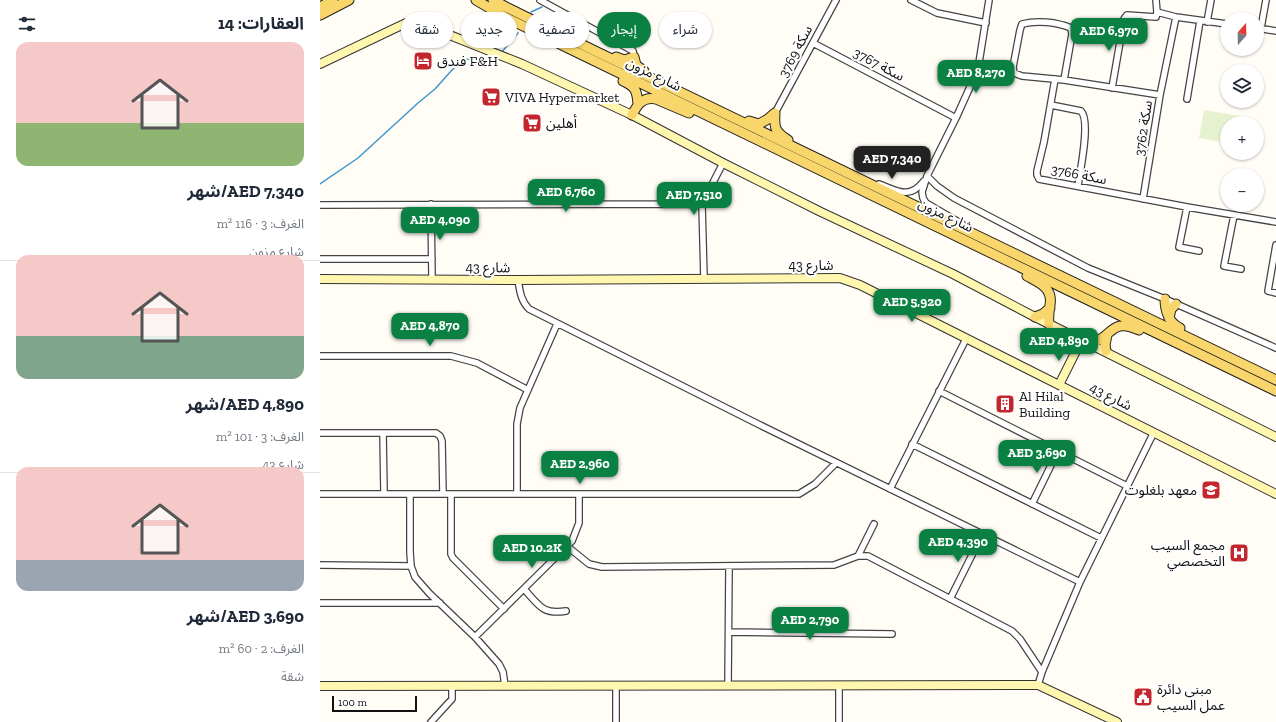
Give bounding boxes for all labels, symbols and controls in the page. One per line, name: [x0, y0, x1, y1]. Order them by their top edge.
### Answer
chip: شقة: [401, 12, 453, 48]
chip: جديد: [461, 12, 517, 48]
chip: تصفية: [525, 12, 589, 48]
chip: إيجار: [597, 12, 651, 48]
chip: شراء: [659, 12, 712, 48]
north arrow: [1220, 12, 1264, 56]
map controls: [1220, 12, 1264, 212]
icon: filters: [16, 13, 38, 35]
text: العقارات: 14: [218, 13, 304, 33]
pin: AED 6,970: [1063, 18, 1155, 52]
street label: سكة 3769: [775, 22, 816, 80]
text: AED 6,970: [1080, 23, 1138, 38]
street label: سكة 3767: [850, 44, 907, 85]
hotel icon: فندق F&H: [412, 50, 434, 72]
place label: فندق F&H: [437, 53, 498, 70]
street label: شارع مزون: [623, 54, 684, 97]
pin: AED 8,270: [930, 60, 1022, 94]
button: layers: [1220, 64, 1264, 108]
text: AED 8,270: [947, 65, 1005, 80]
icon: home: [124, 68, 196, 140]
supermarket icon: VIVA Hypermarket: [480, 86, 502, 108]
place label: VIVA Hypermarket: [504, 89, 620, 106]
street label: سكة 3762: [1131, 99, 1156, 157]
supermarket icon: أهلين: [521, 112, 543, 134]
place label: أهلين: [546, 114, 577, 132]
button: +: [1220, 116, 1264, 160]
pin: AED 7,340: [846, 146, 938, 180]
text: AED 7,340: [863, 151, 921, 166]
street label: سكة 3766: [1050, 161, 1108, 188]
button: −: [1220, 168, 1264, 212]
pin: AED 6,760: [520, 179, 612, 213]
text: AED 7,340/شهر: [187, 181, 304, 201]
pin: AED 7,510: [648, 182, 740, 216]
text: AED 6,760: [537, 184, 595, 199]
text: AED 7,510: [666, 187, 722, 202]
street label: شارع مزون: [915, 195, 976, 238]
pin: AED 4,090: [394, 207, 486, 241]
text: AED 4,090: [410, 212, 470, 227]
text: الغرف: 3 · 116 m²: [217, 216, 304, 231]
text: شارع مزون: [249, 244, 304, 259]
street label: شارع 43: [789, 257, 833, 276]
street label: شارع 43: [465, 259, 511, 278]
icon: home: [124, 281, 196, 353]
pin: AED 5,920: [866, 289, 958, 323]
text: AED 5,920: [882, 294, 942, 309]
pin: AED 4,870: [384, 313, 476, 347]
text: AED 4,870: [400, 318, 460, 333]
pin: AED 4,890: [1013, 328, 1105, 362]
text: AED 4,890: [1029, 333, 1089, 348]
street label: شارع 43: [1086, 379, 1135, 416]
place label: Al Hilal Building: [1019, 388, 1071, 421]
building icon: Al Hilal Building: [994, 393, 1016, 415]
text: AED 4,890/شهر: [186, 394, 304, 414]
text: الغرف: 3 · 101 m²: [216, 429, 304, 444]
pin: AED 3,690: [991, 440, 1083, 474]
text: AED 3,690: [1007, 445, 1067, 460]
pin: AED 2,960: [534, 451, 626, 485]
text: AED 2,960: [550, 456, 610, 471]
text: شارع 43: [262, 457, 304, 472]
school or university icon: معهد بلغلوت: [1200, 479, 1222, 501]
place label: معهد بلغلوت: [1125, 482, 1197, 499]
icon: home: [124, 493, 196, 565]
pin: AED 4,390: [912, 529, 1004, 563]
text: AED 4,390: [928, 534, 988, 549]
pin: AED 10.2K: [486, 535, 578, 569]
place label: مجمع السيب التخصصي: [1151, 537, 1225, 572]
text: AED 10.2K: [502, 540, 562, 555]
hospital icon: مجمع السيب التخصصي: [1228, 542, 1250, 564]
text: AED 3,690/شهر: [187, 606, 304, 626]
pin: AED 2,790: [764, 607, 856, 641]
text: AED 2,790: [781, 612, 839, 627]
text: الغرف: 2 · 60 m²: [219, 641, 304, 656]
text: شقة: [281, 669, 304, 684]
place label: مبنى دائرة عمل السيب: [1157, 681, 1225, 714]
public building icon: مبنى دائرة عمل السيب: [1132, 686, 1154, 708]
scale bar: [332, 694, 417, 713]
text: 100 m: [338, 696, 367, 709]

